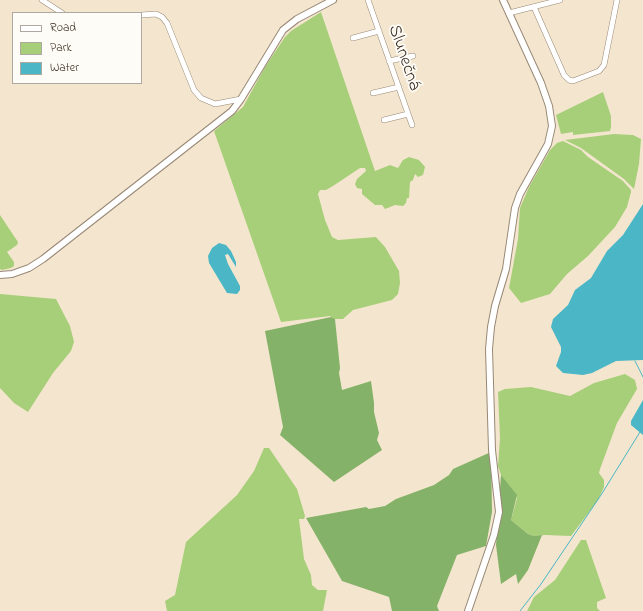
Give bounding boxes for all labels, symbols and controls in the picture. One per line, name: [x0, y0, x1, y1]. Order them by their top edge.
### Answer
legend: [12, 12, 142, 84]
text: Road: [50, 19, 76, 37]
street label: Slunečná: [382, 22, 424, 94]
text: Park: [50, 39, 72, 57]
text: Water: [50, 59, 79, 77]

